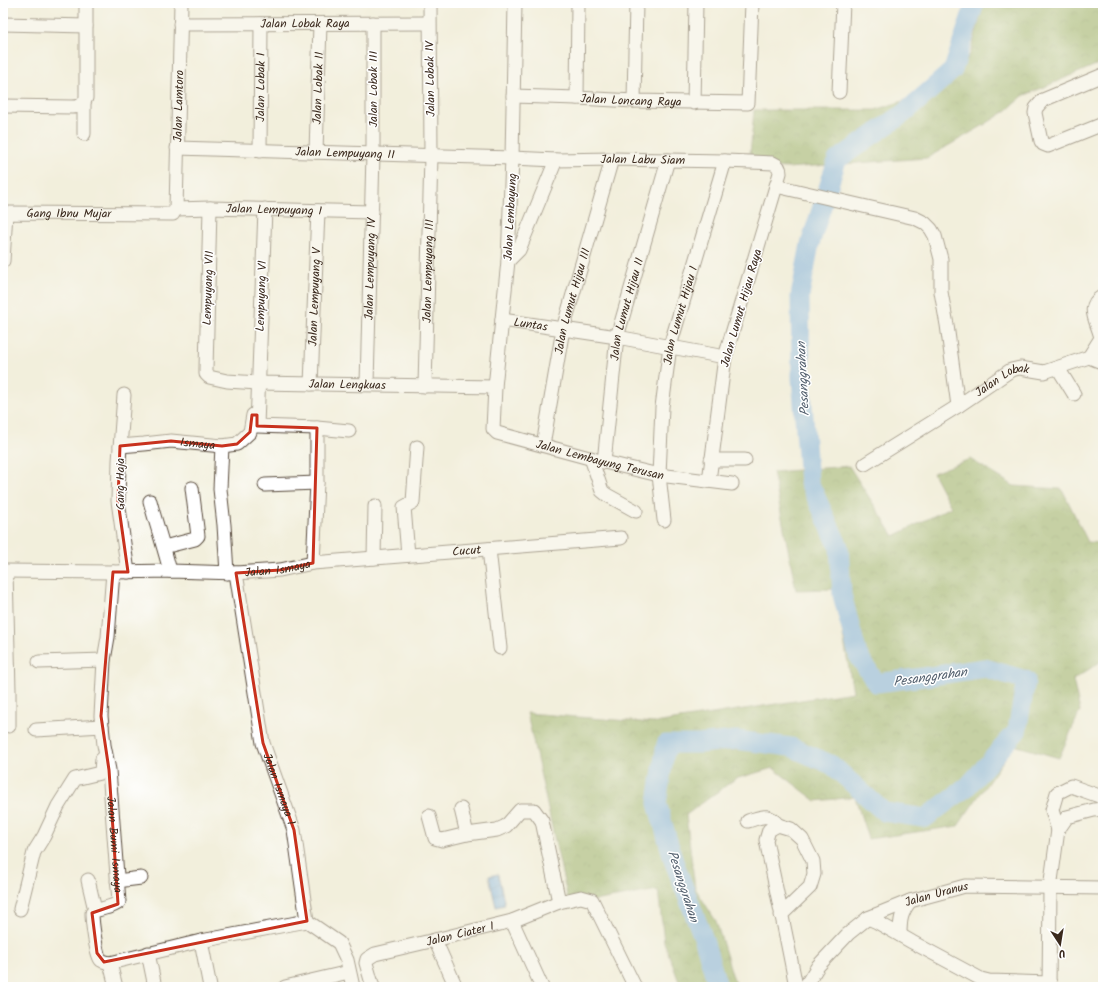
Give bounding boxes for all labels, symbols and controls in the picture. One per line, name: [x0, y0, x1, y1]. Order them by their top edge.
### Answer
street label: Jalan Lobak Raya: [260, 14, 350, 34]
street label: Jalan Lobak IV: [420, 39, 441, 117]
street label: Jalan Lobak III: [364, 50, 383, 127]
street label: Jalan Lobak II: [308, 51, 329, 125]
street label: Jalan Lobak I: [251, 52, 271, 122]
street label: Jalan Lamtoro: [169, 70, 189, 142]
street label: Jalan Loncang Raya: [580, 89, 682, 112]
street label: Jalan Lempuyang II: [295, 143, 395, 165]
street label: Jalan Labu Siam: [600, 150, 686, 170]
street label: Jalan Lembayung: [499, 172, 522, 261]
street label: Jalan Lempuyang I: [226, 199, 322, 221]
street label: Gang Ibnu Mujar: [26, 204, 112, 224]
street label: Jalan Lempuyang IV: [360, 216, 381, 321]
street label: Jalan Lempuyang III: [418, 219, 439, 323]
street label: Jalan Lumut Hijau III: [550, 245, 596, 356]
street label: Jalan Lempuyang V: [304, 246, 327, 347]
street label: Jalan Lumut Hijau Raya: [716, 246, 768, 369]
street label: Lempuyang VII: [198, 250, 219, 326]
street label: Jalan Lumut Hijau II: [606, 255, 649, 362]
street label: Lempuyang VI: [251, 260, 272, 332]
street label: Jalan Lumut Hijau I: [659, 263, 703, 366]
street label: Luntas: [512, 313, 549, 337]
water label: Pesanggrahan: [791, 340, 816, 417]
street label: Jalan Lobak: [971, 359, 1031, 402]
street label: Jalan Lengkuas: [308, 375, 386, 395]
street label: Ismaya: [179, 433, 216, 455]
street label: Jalan Lembayung Terusan: [534, 435, 665, 486]
street label: Gang Haja: [111, 458, 130, 510]
street label: Cucut: [452, 540, 482, 562]
street label: Jalan Ismaya: [244, 555, 313, 582]
water label: Pesanggrahan: [892, 662, 969, 693]
street label: Jalan Ismaya 1: [257, 751, 301, 828]
street label: Jalan Bumi Ismaya: [101, 795, 127, 894]
water label: Pesanggrahan: [661, 848, 704, 926]
street label: Jalan Uranus: [902, 877, 968, 912]
street label: Jalan Ciater I: [424, 917, 496, 952]
north arrow: [1040, 924, 1080, 964]
text: U: [1056, 943, 1067, 962]

